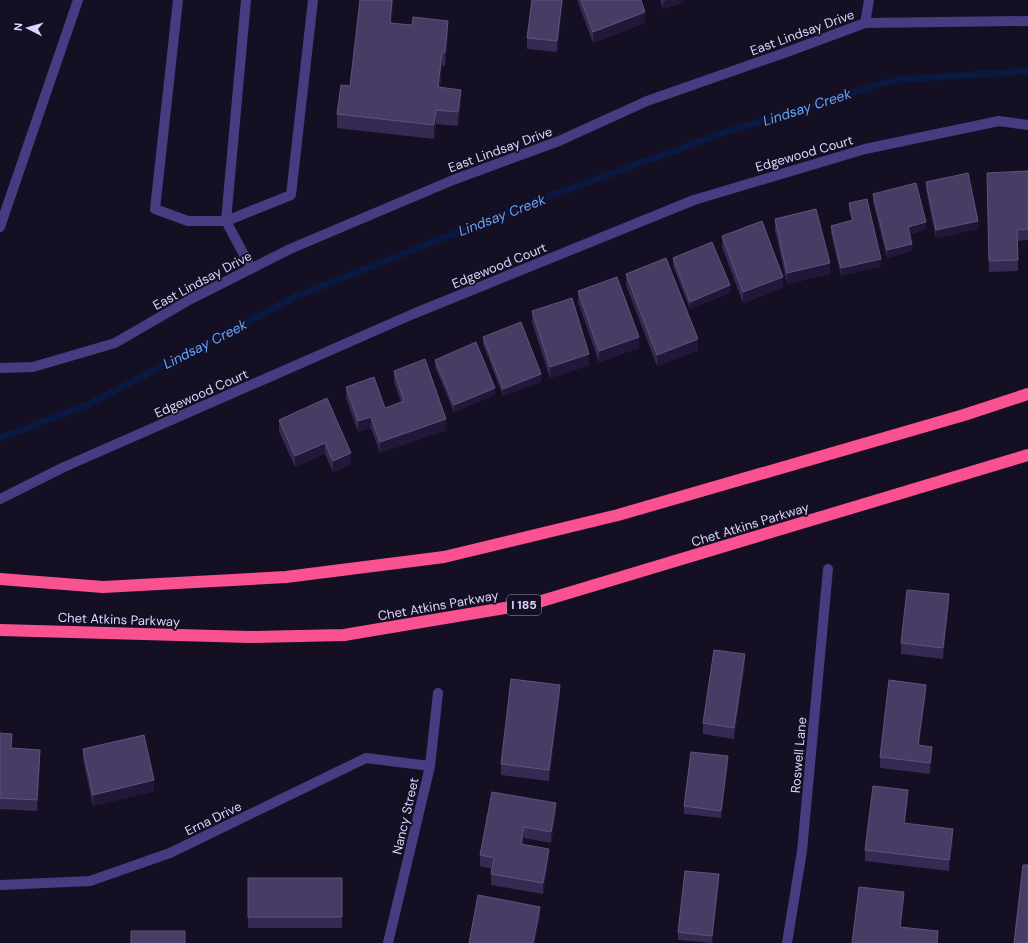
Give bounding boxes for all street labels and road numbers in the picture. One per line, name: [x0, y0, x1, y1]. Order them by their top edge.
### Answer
street label: East Lindsay Drive: [748, 6, 857, 59]
street label: East Lindsay Drive: [446, 123, 555, 176]
street label: Edgewood Court: [753, 131, 855, 176]
street label: Edgewood Court: [449, 239, 549, 292]
street label: East Lindsay Drive: [150, 247, 255, 314]
street label: Edgewood Court: [152, 365, 251, 422]
street label: Chet Atkins Parkway: [689, 498, 811, 550]
street label: Chet Atkins Parkway: [376, 587, 500, 624]
road number: I 185: [507, 595, 541, 615]
street label: Chet Atkins Parkway: [58, 609, 180, 630]
street label: Roswell Lane: [787, 716, 810, 794]
street label: Nancy Street: [388, 776, 423, 856]
street label: Erna Drive: [182, 797, 244, 839]

